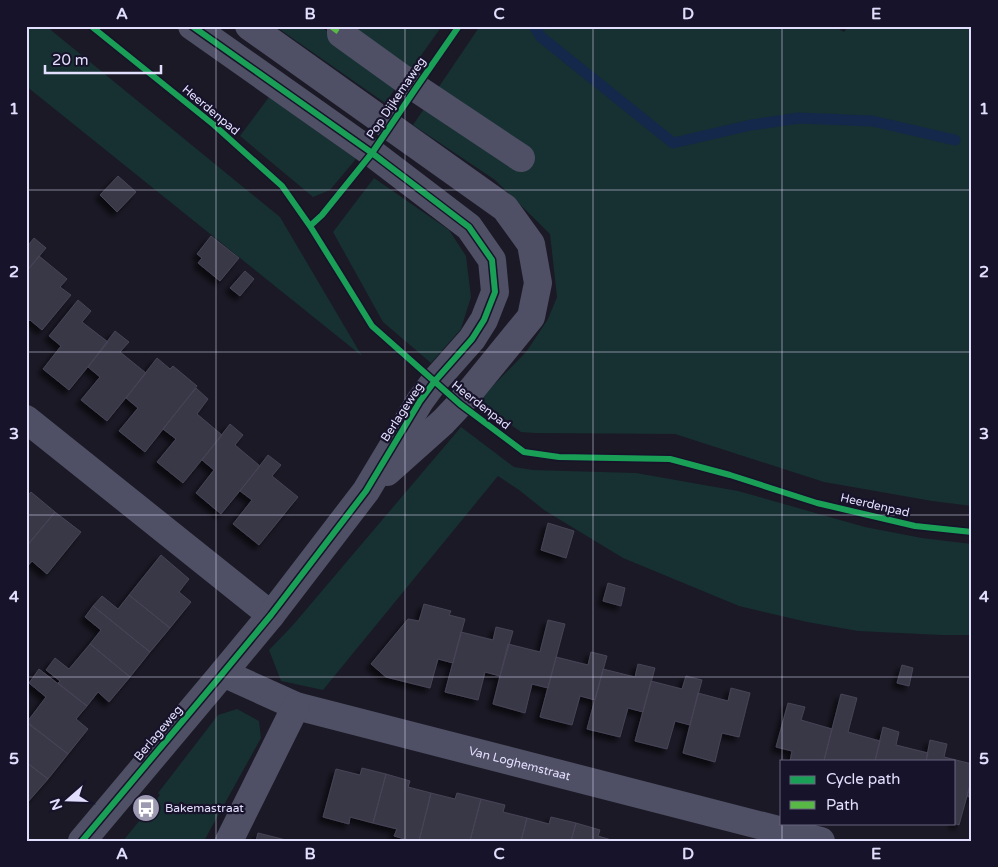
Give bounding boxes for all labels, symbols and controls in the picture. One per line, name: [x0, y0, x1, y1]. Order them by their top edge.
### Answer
text: A: [116, 4, 128, 24]
text: B: [304, 4, 316, 24]
text: C: [493, 4, 505, 24]
text: D: [682, 4, 694, 24]
text: E: [871, 4, 881, 24]
scale bar: [45, 42, 161, 74]
text: 20 m: [52, 51, 89, 69]
street label: Pop Dijkemaweg: [363, 55, 429, 141]
street label: Heerdenpad: [180, 82, 242, 138]
text: 1: [9, 99, 19, 119]
text: 1: [979, 99, 989, 119]
text: 2: [9, 262, 19, 282]
text: 2: [979, 262, 989, 282]
street label: Heerdenpad: [449, 378, 513, 432]
street label: Berlageweg: [378, 380, 426, 444]
text: 3: [9, 424, 19, 444]
text: 3: [979, 424, 989, 444]
street label: Heerdenpad: [839, 490, 911, 520]
text: 4: [9, 587, 19, 607]
text: 4: [979, 587, 989, 607]
street label: Berlageweg: [131, 703, 185, 763]
street label: Van Loghemstraat: [467, 744, 572, 783]
text: 5: [9, 749, 19, 769]
text: 5: [979, 749, 989, 769]
legend: [780, 760, 956, 824]
text: Cycle path: [826, 770, 900, 788]
north arrow: [42, 774, 92, 824]
bus stop icon: Bakemastraat: [131, 793, 161, 823]
text: N: [46, 796, 66, 812]
text: Path: [826, 796, 859, 814]
place label: Bakemastraat: [165, 801, 244, 815]
text: A: [116, 844, 128, 864]
text: B: [304, 844, 316, 864]
text: C: [493, 844, 505, 864]
text: D: [682, 844, 694, 864]
text: E: [871, 844, 881, 864]

